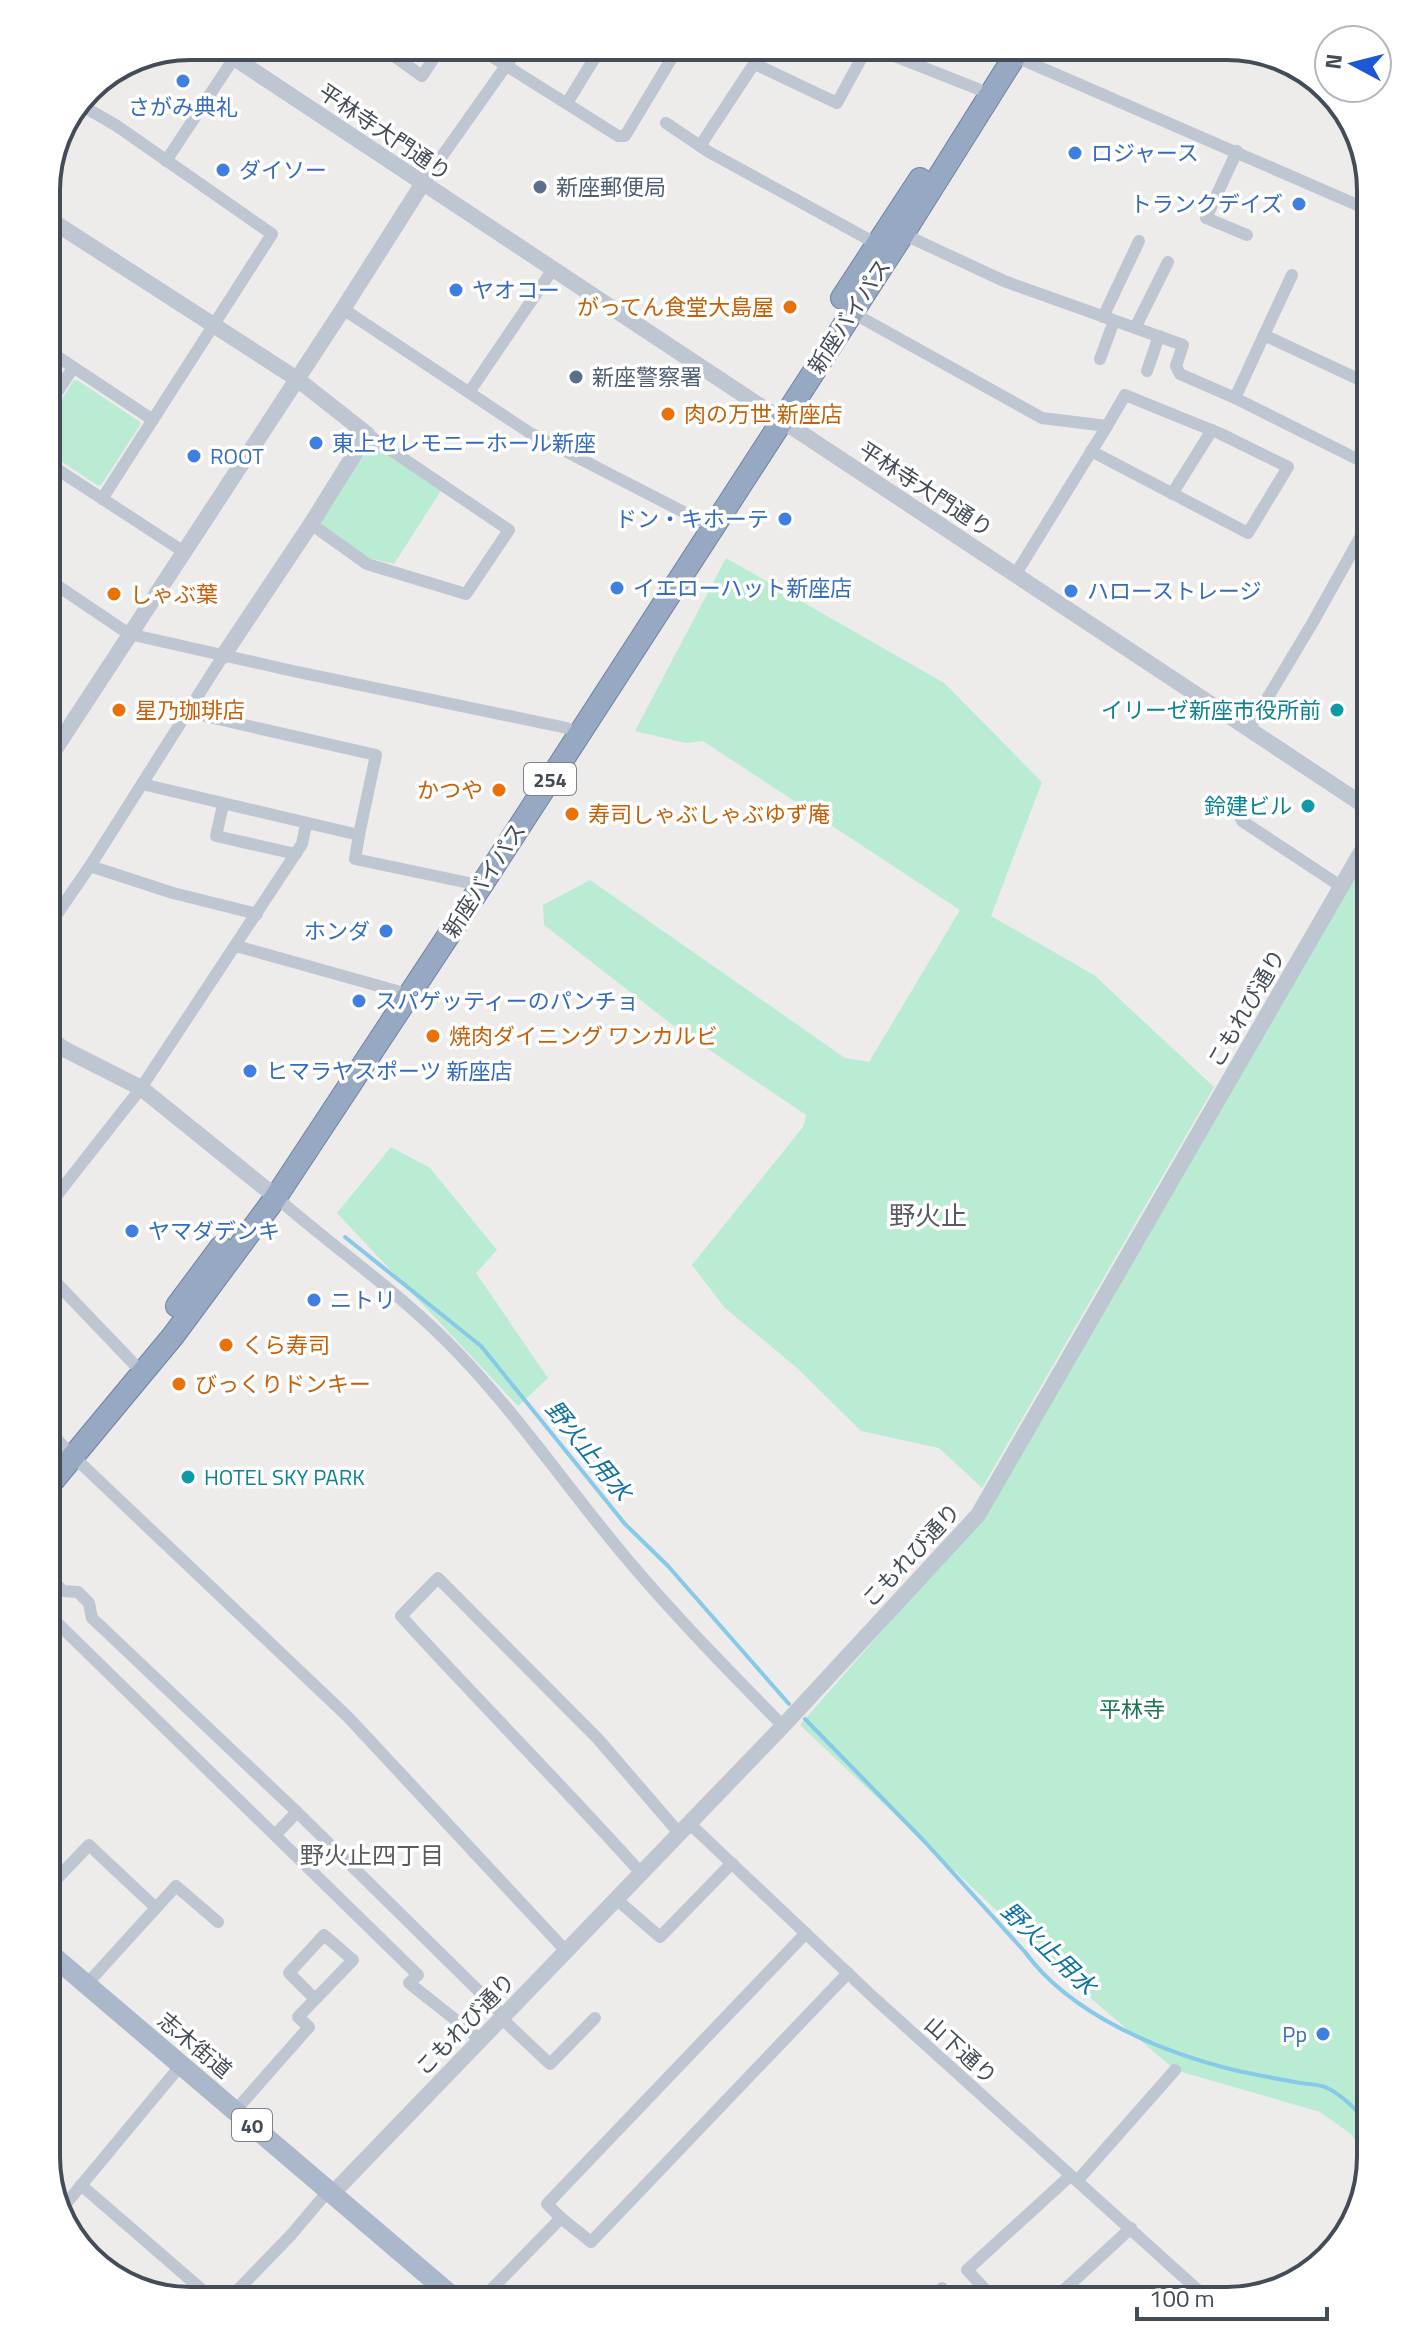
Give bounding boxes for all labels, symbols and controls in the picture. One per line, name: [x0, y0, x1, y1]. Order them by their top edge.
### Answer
north arrow: [1313, 24, 1393, 104]
text: N: [1315, 52, 1351, 71]
marker: さがみ典礼: [174, 72, 192, 90]
street label: 平林寺大門通り: [312, 75, 458, 189]
place label: さがみ典礼: [128, 90, 238, 124]
place label: ロジャース: [1091, 136, 1199, 170]
marker: ロジャース: [1066, 144, 1084, 162]
place label: ダイソー: [239, 153, 327, 187]
marker: ダイソー: [214, 161, 232, 179]
place label: 新座郵便局: [556, 170, 666, 204]
marker: 新座郵便局: [531, 178, 549, 196]
place label: トランクデイズ: [1130, 187, 1283, 221]
marker: トランクデイズ: [1290, 195, 1308, 213]
street label: 新座バイパス: [799, 252, 899, 380]
place label: ヤオコー: [472, 273, 560, 307]
marker: ヤオコー: [447, 281, 465, 299]
place label: がってん食堂大島屋: [577, 290, 774, 324]
marker: がってん食堂大島屋: [781, 298, 799, 316]
place label: 新座警察署: [592, 360, 702, 394]
marker: 新座警察署: [567, 368, 585, 386]
place label: 肉の万世 新座店: [684, 397, 843, 431]
marker: 肉の万世 新座店: [659, 405, 677, 423]
place label: 東上セレモニーホール新座: [332, 426, 596, 460]
street label: 平林寺大門通り: [852, 433, 1000, 545]
marker: 東上セレモニーホール新座: [307, 434, 325, 452]
place label: ROOT: [210, 439, 264, 473]
marker: ROOT: [185, 447, 203, 465]
place label: ドン・キホーテ: [615, 502, 769, 536]
marker: ドン・キホーテ: [776, 510, 794, 528]
place label: イエローハット新座店: [633, 571, 852, 605]
place label: ハローストレージ: [1087, 574, 1261, 608]
place label: しゃぶ葉: [130, 577, 218, 611]
marker: イエローハット新座店: [608, 579, 626, 597]
marker: ハローストレージ: [1062, 582, 1080, 600]
marker: しゃぶ葉: [105, 585, 123, 603]
place label: 星乃珈琲店: [135, 693, 245, 727]
place label: イリーゼ新座市役所前: [1101, 693, 1321, 727]
marker: 星乃珈琲店: [110, 701, 128, 719]
marker: イリーゼ新座市役所前: [1328, 701, 1346, 719]
road number: 254: [524, 763, 576, 795]
place label: かつや: [417, 773, 483, 807]
marker: かつや: [490, 781, 508, 799]
place label: 鈴建ビル: [1204, 789, 1292, 823]
place label: 寿司しゃぶしゃぶゆず庵: [588, 797, 830, 831]
marker: 鈴建ビル: [1299, 797, 1317, 815]
marker: 寿司しゃぶしゃぶゆず庵: [563, 805, 581, 823]
street label: 新座バイパス: [434, 816, 534, 944]
place label: ホンダ: [304, 914, 370, 948]
marker: ホンダ: [377, 922, 395, 940]
street label: こもれび通り: [1198, 942, 1294, 1074]
place label: スパゲッティーのパンチョ: [375, 984, 639, 1018]
marker: スパゲッティーのパンチョ: [350, 992, 368, 1010]
place label: 焼肉ダイニング ワンカルビ: [449, 1019, 718, 1053]
marker: 焼肉ダイニング ワンカルビ: [424, 1027, 442, 1045]
place label: ヒマラヤスポーツ 新座店: [266, 1054, 512, 1088]
marker: ヒマラヤスポーツ 新座店: [241, 1062, 259, 1080]
district label: 野火止: [889, 1196, 967, 1235]
place label: ヤマダデンキ: [148, 1214, 280, 1248]
marker: ヤマダデンキ: [123, 1222, 141, 1240]
place label: ニトリ: [330, 1283, 396, 1317]
marker: ニトリ: [305, 1291, 323, 1309]
place label: くら寿司: [242, 1328, 330, 1362]
marker: くら寿司: [217, 1336, 235, 1354]
place label: びっくりドンキー: [195, 1367, 371, 1401]
marker: びっくりドンキー: [170, 1375, 188, 1393]
water label: 野火止用水: [537, 1392, 643, 1510]
place label: HOTEL SKY PARK: [204, 1460, 365, 1494]
marker: HOTEL SKY PARK: [179, 1468, 197, 1486]
street label: こもれび通り: [854, 1495, 968, 1615]
park label: 平林寺: [1099, 1692, 1165, 1726]
district label: 野火止四丁目: [300, 1837, 444, 1873]
water label: 野火止用水: [993, 1893, 1107, 2005]
street label: こもれび通り: [407, 1965, 523, 2083]
street label: 志木街道: [150, 2004, 240, 2086]
street label: 山下通り: [917, 2008, 1005, 2092]
place label: Pp: [1282, 2017, 1307, 2051]
marker: Pp: [1314, 2025, 1332, 2043]
road number: 40: [232, 2109, 272, 2141]
scale bar: [1137, 2271, 1327, 2321]
text: 100 m: [1149, 2280, 1215, 2316]

